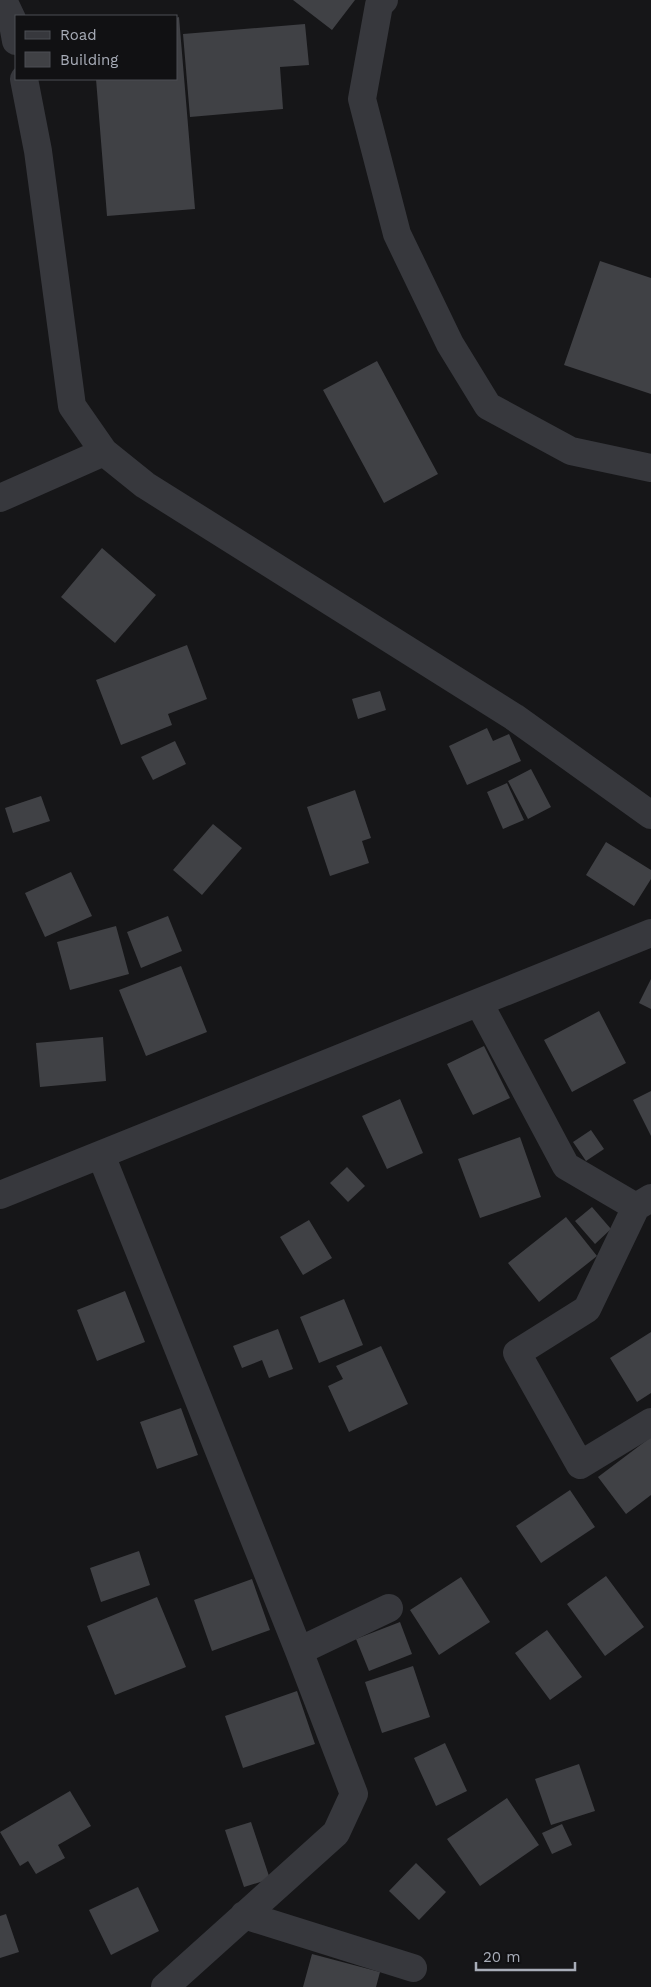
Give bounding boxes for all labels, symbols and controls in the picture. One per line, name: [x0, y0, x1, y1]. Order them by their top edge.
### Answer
legend: [15, 15, 178, 80]
text: Road: [60, 26, 97, 44]
text: Building: [60, 51, 118, 69]
scale bar: [476, 1940, 575, 1972]
text: 20 m: [483, 1948, 521, 1966]

